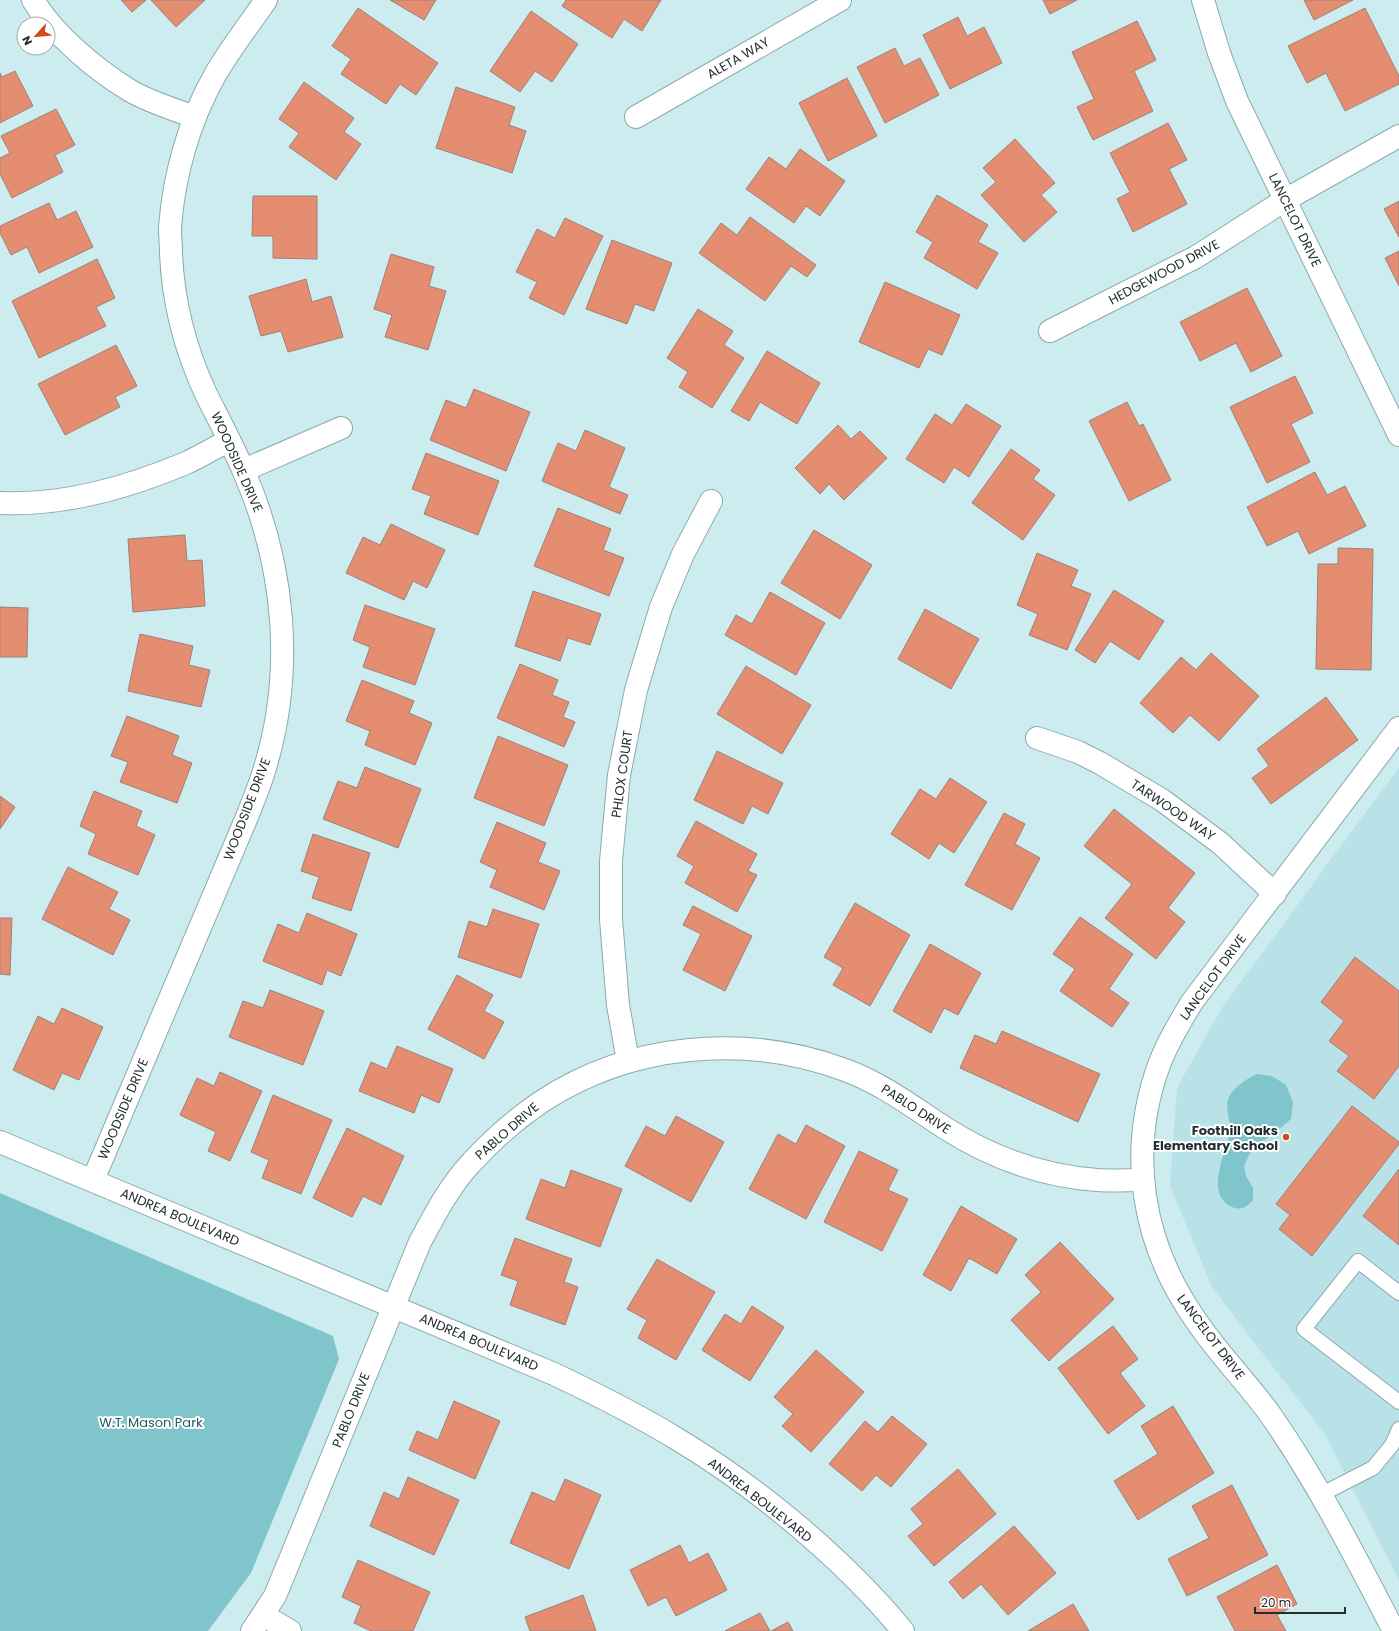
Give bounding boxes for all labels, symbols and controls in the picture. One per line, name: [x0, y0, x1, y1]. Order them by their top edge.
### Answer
north arrow: [16, 16, 56, 56]
street label: ALETA WAY: [703, 32, 773, 84]
text: N: [18, 33, 36, 48]
street label: LANCELOT DRIVE: [1264, 170, 1326, 270]
street label: HEDGEWOOD DRIVE: [1105, 235, 1223, 309]
street label: WOODSIDE DRIVE: [206, 409, 268, 515]
street label: PHLOX COURT: [606, 729, 638, 819]
street label: WOODSIDE DRIVE: [219, 755, 275, 863]
street label: TARWOOD WAY: [1127, 775, 1219, 846]
street label: LANCELOT DRIVE: [1175, 930, 1251, 1024]
street label: WOODSIDE DRIVE: [93, 1055, 153, 1163]
street label: PABLO DRIVE: [878, 1079, 954, 1139]
street label: PABLO DRIVE: [471, 1098, 543, 1164]
place label: Foothill Oaks Elementary School: [1153, 1121, 1278, 1155]
marker: Foothill Oaks Elementary School: [1281, 1132, 1291, 1142]
street label: ANDREA BOULEVARD: [117, 1183, 243, 1251]
street label: LANCELOT DRIVE: [1173, 1290, 1249, 1384]
street label: ANDREA BOULEVARD: [416, 1308, 542, 1376]
street label: PABLO DRIVE: [327, 1370, 375, 1450]
park label: W.T. Mason Park: [99, 1413, 203, 1432]
street label: ANDREA BOULEVARD: [704, 1453, 816, 1547]
scale bar: [1255, 1589, 1345, 1615]
text: 20 m: [1261, 1594, 1291, 1611]

